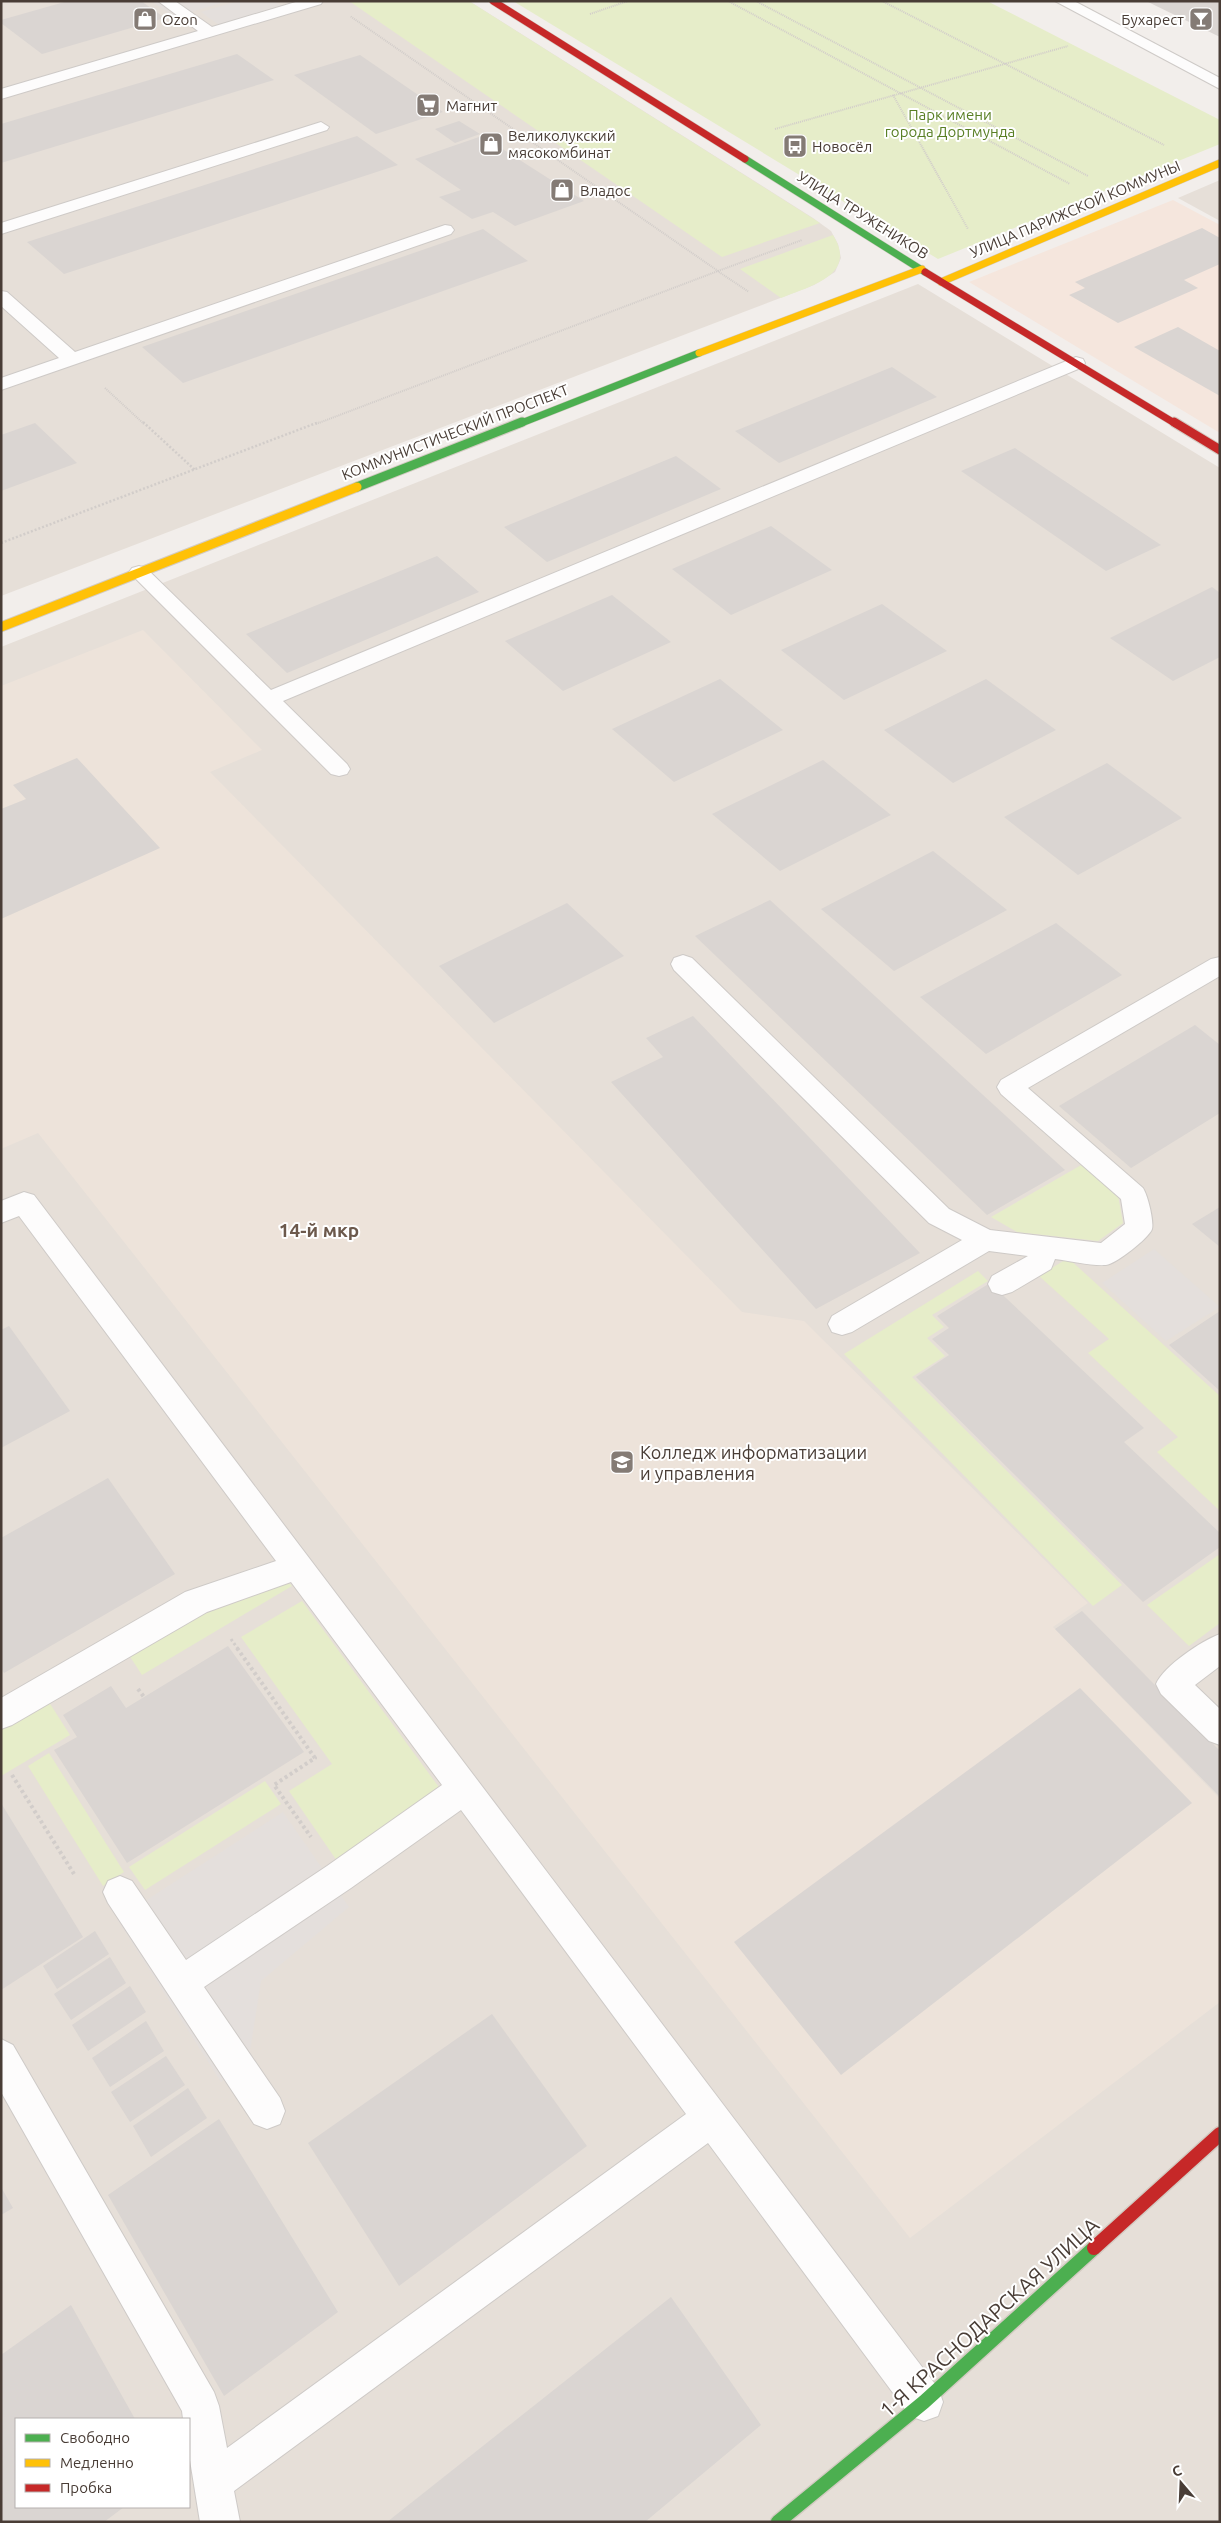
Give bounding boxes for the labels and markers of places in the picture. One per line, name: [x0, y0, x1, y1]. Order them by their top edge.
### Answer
shop icon: Ozon: [132, 6, 158, 32]
bar icon: Бухарест: [1188, 6, 1214, 32]
place label: Ozon: [162, 11, 198, 28]
place label: Бухарест: [1121, 11, 1184, 28]
supermarket icon: Магнит: [415, 92, 441, 118]
place label: Магнит: [446, 97, 497, 114]
place label: Великолукский мясокомбинат: [508, 127, 616, 161]
shop icon: Великолукский мясокомбинат: [478, 131, 504, 157]
bus stop icon: Новосёл: [782, 133, 808, 159]
place label: Новосёл: [812, 138, 872, 155]
shop icon: Владос: [549, 177, 575, 203]
place label: Владос: [580, 182, 631, 199]
place label: Колледж информатизации и управления: [640, 1442, 867, 1483]
school or university icon: Колледж информатизации и управления: [609, 1449, 635, 1475]

